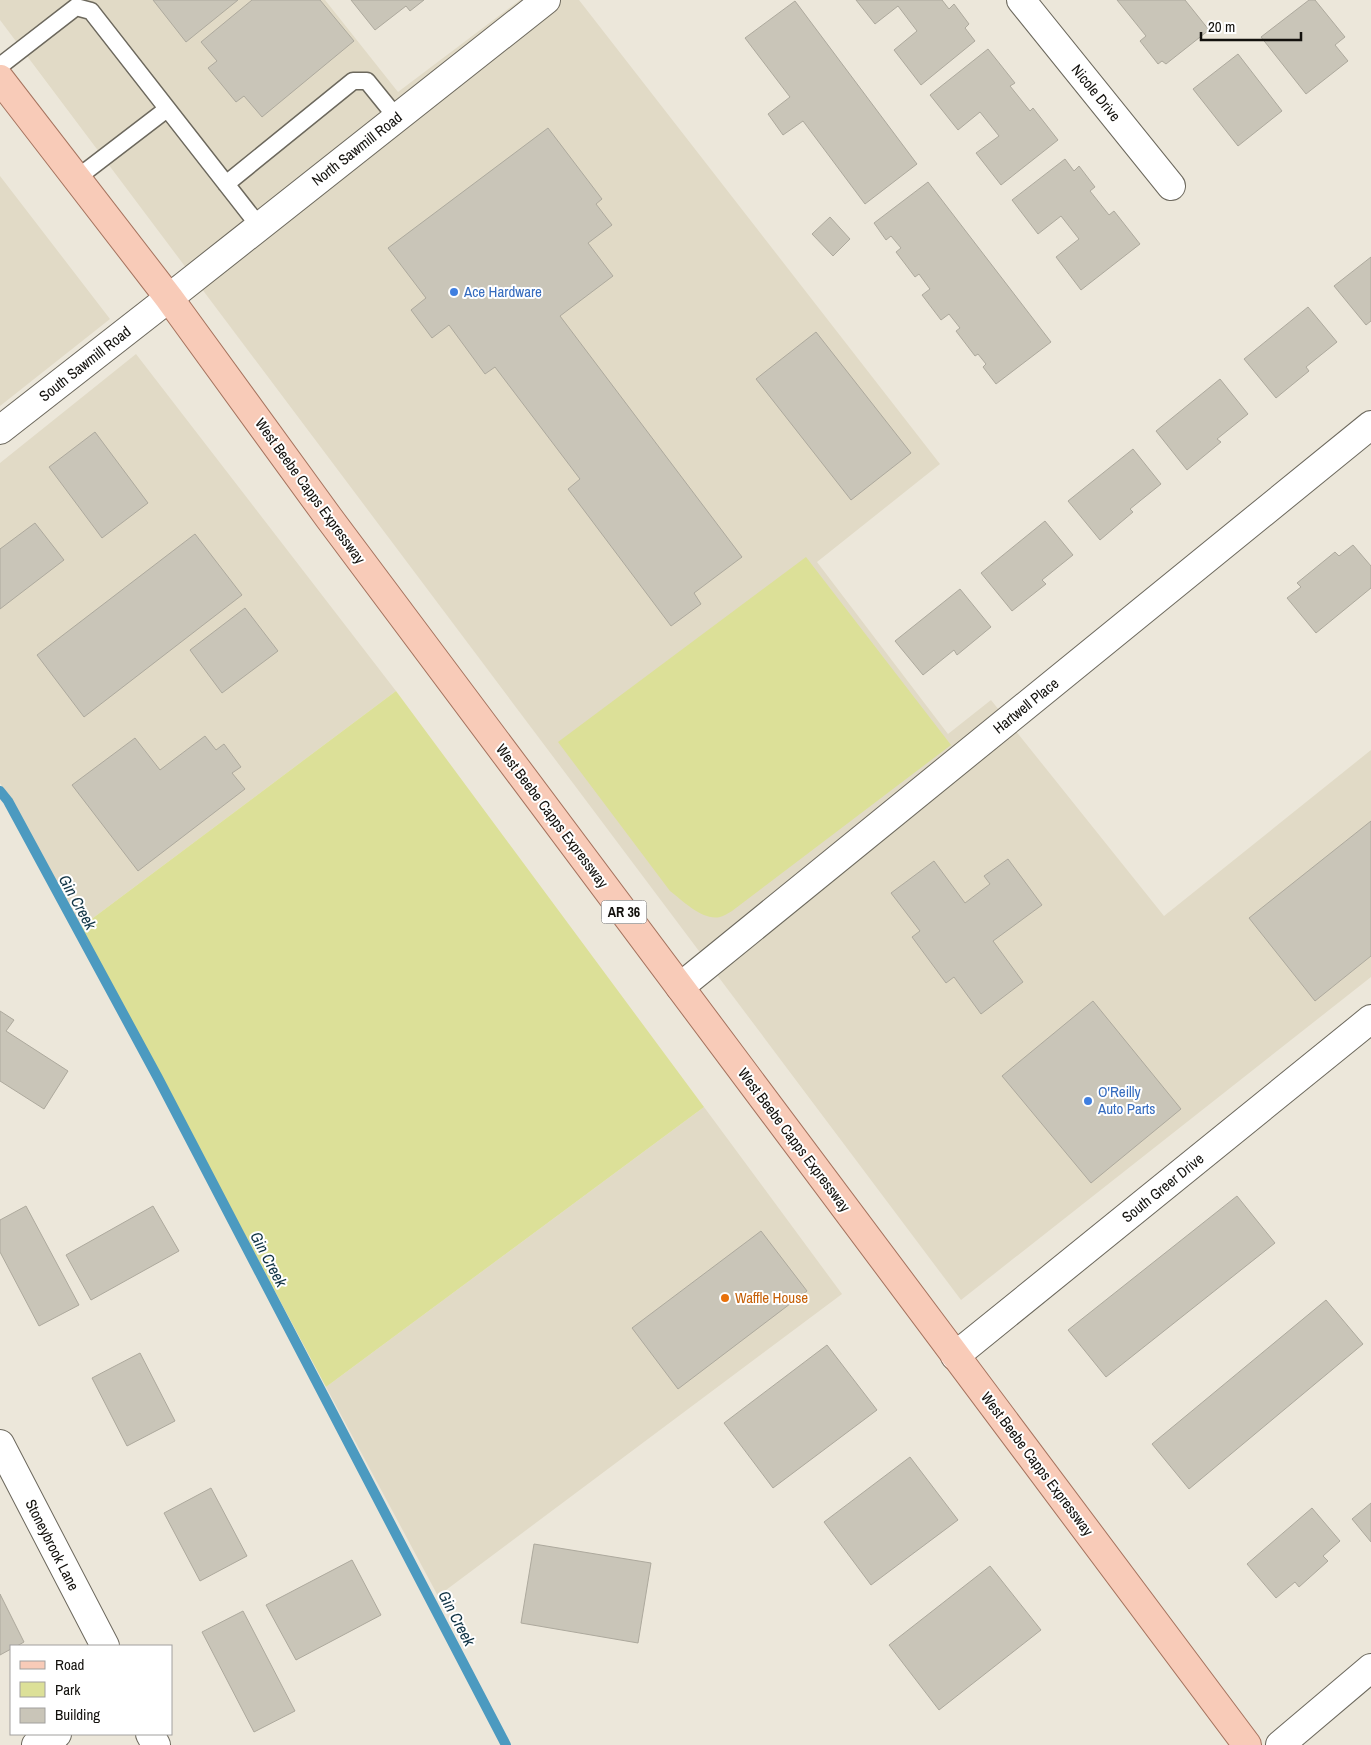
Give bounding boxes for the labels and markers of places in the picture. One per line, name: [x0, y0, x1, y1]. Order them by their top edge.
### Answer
place label: Ace Hardware: [463, 281, 542, 302]
marker: Ace Hardware: [448, 286, 460, 298]
place label: O'Reilly Auto Parts: [1097, 1081, 1155, 1119]
marker: O'Reilly Auto Parts: [1082, 1095, 1094, 1107]
place label: Waffle House: [735, 1287, 808, 1308]
marker: Waffle House: [719, 1292, 731, 1304]

